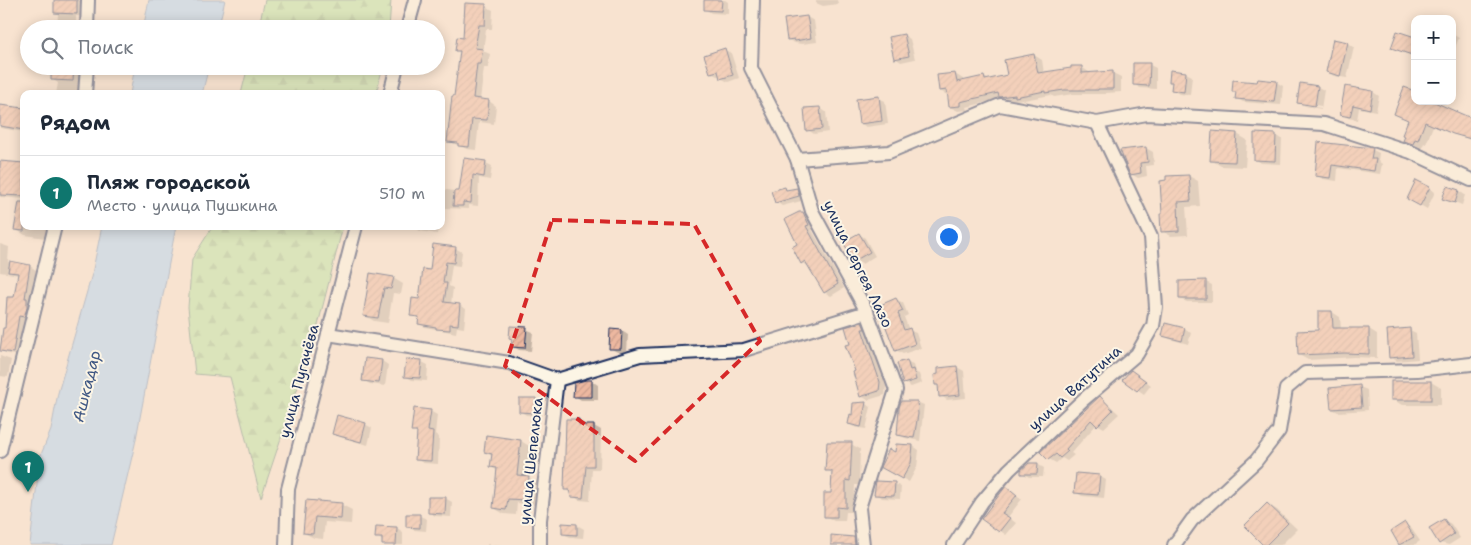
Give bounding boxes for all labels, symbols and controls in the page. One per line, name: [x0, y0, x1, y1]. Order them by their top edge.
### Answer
map controls: [1411, 15, 1456, 105]
button: +: [1411, 15, 1456, 60]
search box: [20, 20, 445, 75]
icon: search: [38, 34, 66, 62]
text: Поиск: [78, 35, 133, 60]
button: −: [1411, 60, 1456, 105]
text: Рядом: [40, 109, 110, 137]
text: Пляж городской: [87, 170, 250, 195]
text: 1: [52, 183, 60, 204]
text: 510 m: [379, 183, 425, 204]
text: Место · улица Пушкина: [87, 195, 278, 216]
street label: улица Сергея Лазо: [818, 197, 898, 331]
your location: [936, 224, 962, 250]
street label: улица Пугачёва: [274, 321, 324, 440]
street label: улица Ватутина: [1024, 340, 1126, 435]
water label: Ашкадар: [67, 348, 106, 424]
street label: улица Шепелюка: [514, 396, 548, 526]
pin: 1: [12, 451, 44, 492]

